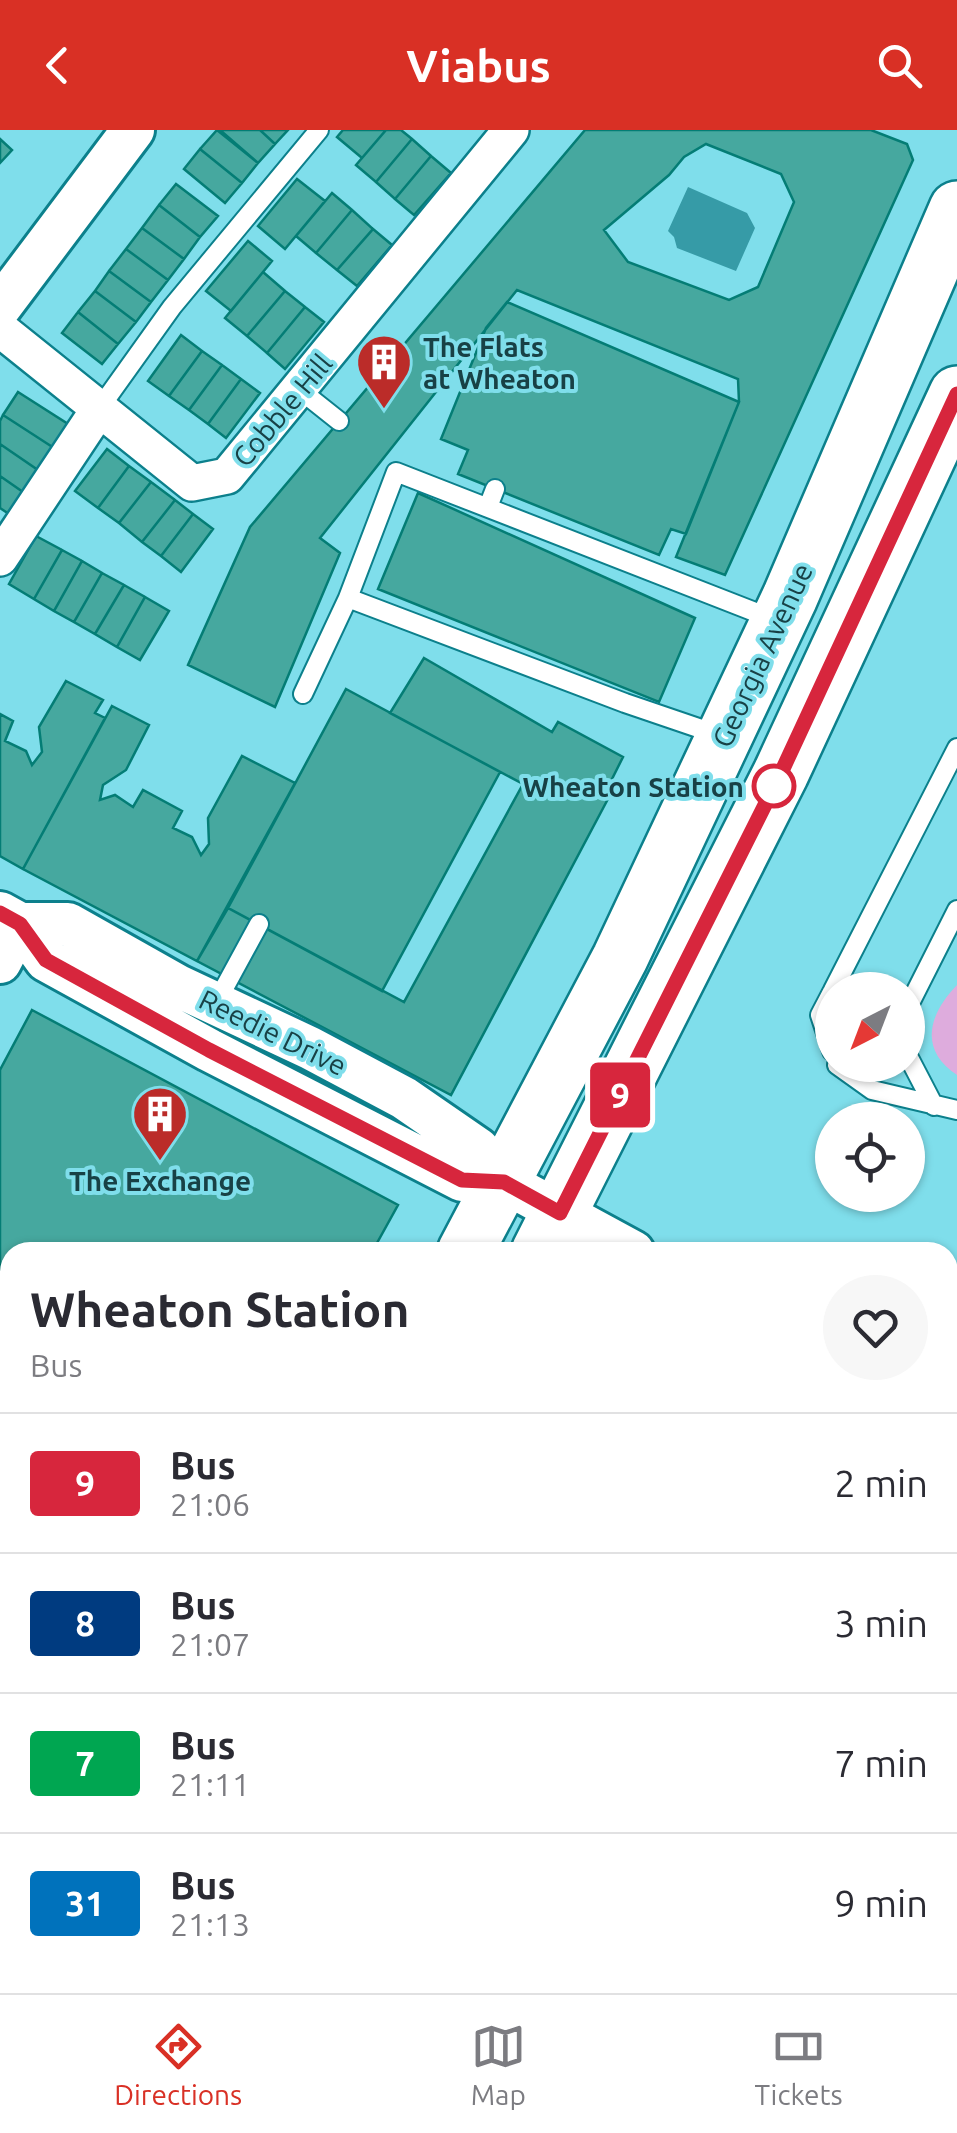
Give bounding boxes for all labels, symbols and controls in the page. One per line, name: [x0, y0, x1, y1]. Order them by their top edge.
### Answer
icon: back: [30, 38, 85, 93]
icon: search: [872, 38, 927, 93]
text: Viabus: [406, 40, 551, 91]
place label: The Flats at Wheaton: [423, 331, 576, 394]
building icon: The Flats at Wheaton: [354, 332, 414, 411]
street label: Cobble Hill: [226, 348, 338, 472]
street label: Georgia Avenue: [706, 558, 818, 752]
marker: Wheaton Station: [753, 765, 795, 807]
place label: Wheaton Station: [523, 771, 744, 802]
north arrow: [815, 972, 925, 1082]
map controls: [815, 972, 925, 1212]
street label: Reedie Drive: [195, 983, 351, 1081]
line badge: 9: [588, 1062, 652, 1128]
text: 9: [610, 1075, 630, 1115]
building icon: The Exchange: [130, 1084, 190, 1163]
button: locate: [815, 1102, 925, 1212]
place label: The Exchange: [69, 1165, 251, 1196]
button: heart: [823, 1275, 928, 1380]
text: Wheaton Station: [30, 1282, 410, 1336]
text: Bus: [30, 1347, 82, 1383]
text: Bus: [170, 1444, 235, 1486]
text: 2 min: [834, 1462, 928, 1504]
text: 9: [75, 1463, 95, 1503]
text: 21:06: [170, 1486, 250, 1522]
text: Bus: [170, 1584, 235, 1626]
text: 3 min: [834, 1602, 928, 1644]
text: 8: [75, 1603, 95, 1643]
text: 21:07: [170, 1626, 250, 1662]
text: Bus: [170, 1724, 235, 1766]
text: 7 min: [834, 1742, 928, 1784]
text: 7: [75, 1743, 95, 1783]
text: 21:11: [170, 1766, 250, 1802]
text: Bus: [170, 1864, 235, 1906]
text: 9 min: [834, 1882, 928, 1924]
text: 31: [65, 1883, 105, 1923]
text: 21:13: [170, 1906, 250, 1942]
tab: Directions: [114, 2019, 242, 2110]
tab: Map: [471, 2019, 526, 2110]
tab: Tickets: [754, 2019, 843, 2110]

